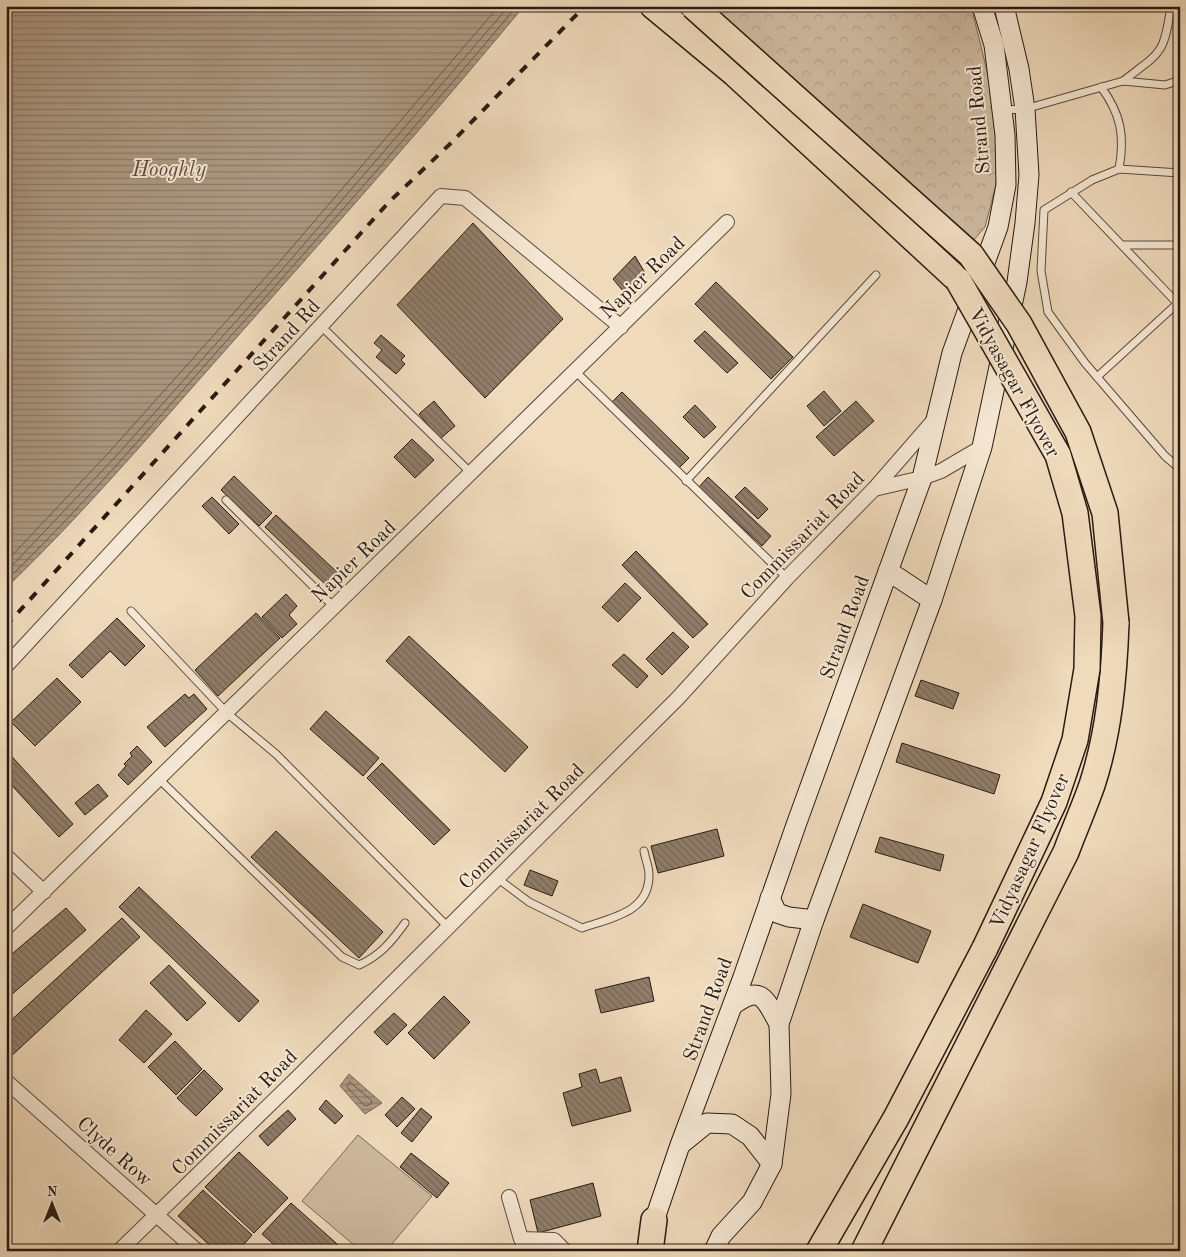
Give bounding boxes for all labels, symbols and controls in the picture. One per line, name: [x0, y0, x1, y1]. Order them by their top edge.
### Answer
street label: Strand Road: [965, 65, 995, 175]
water label: Hooghly: [131, 160, 206, 181]
street label: Napier Road: [597, 234, 689, 323]
street label: Strand Rd: [250, 297, 325, 376]
street label: Vidyasagar Flyover: [964, 305, 1063, 461]
street label: Commissariat Road: [738, 469, 869, 604]
street label: Napier Road: [308, 518, 400, 607]
street label: Strand Road: [818, 573, 874, 682]
street label: Commissariat Road: [456, 761, 589, 894]
street label: Vidyasagar Flyover: [988, 771, 1074, 933]
street label: Strand Road: [681, 955, 737, 1064]
street label: Commissariat Road: [169, 1047, 302, 1180]
street label: Clyde Row: [72, 1114, 155, 1191]
north arrow: [28, 1180, 78, 1230]
text: N: [47, 1185, 58, 1199]

